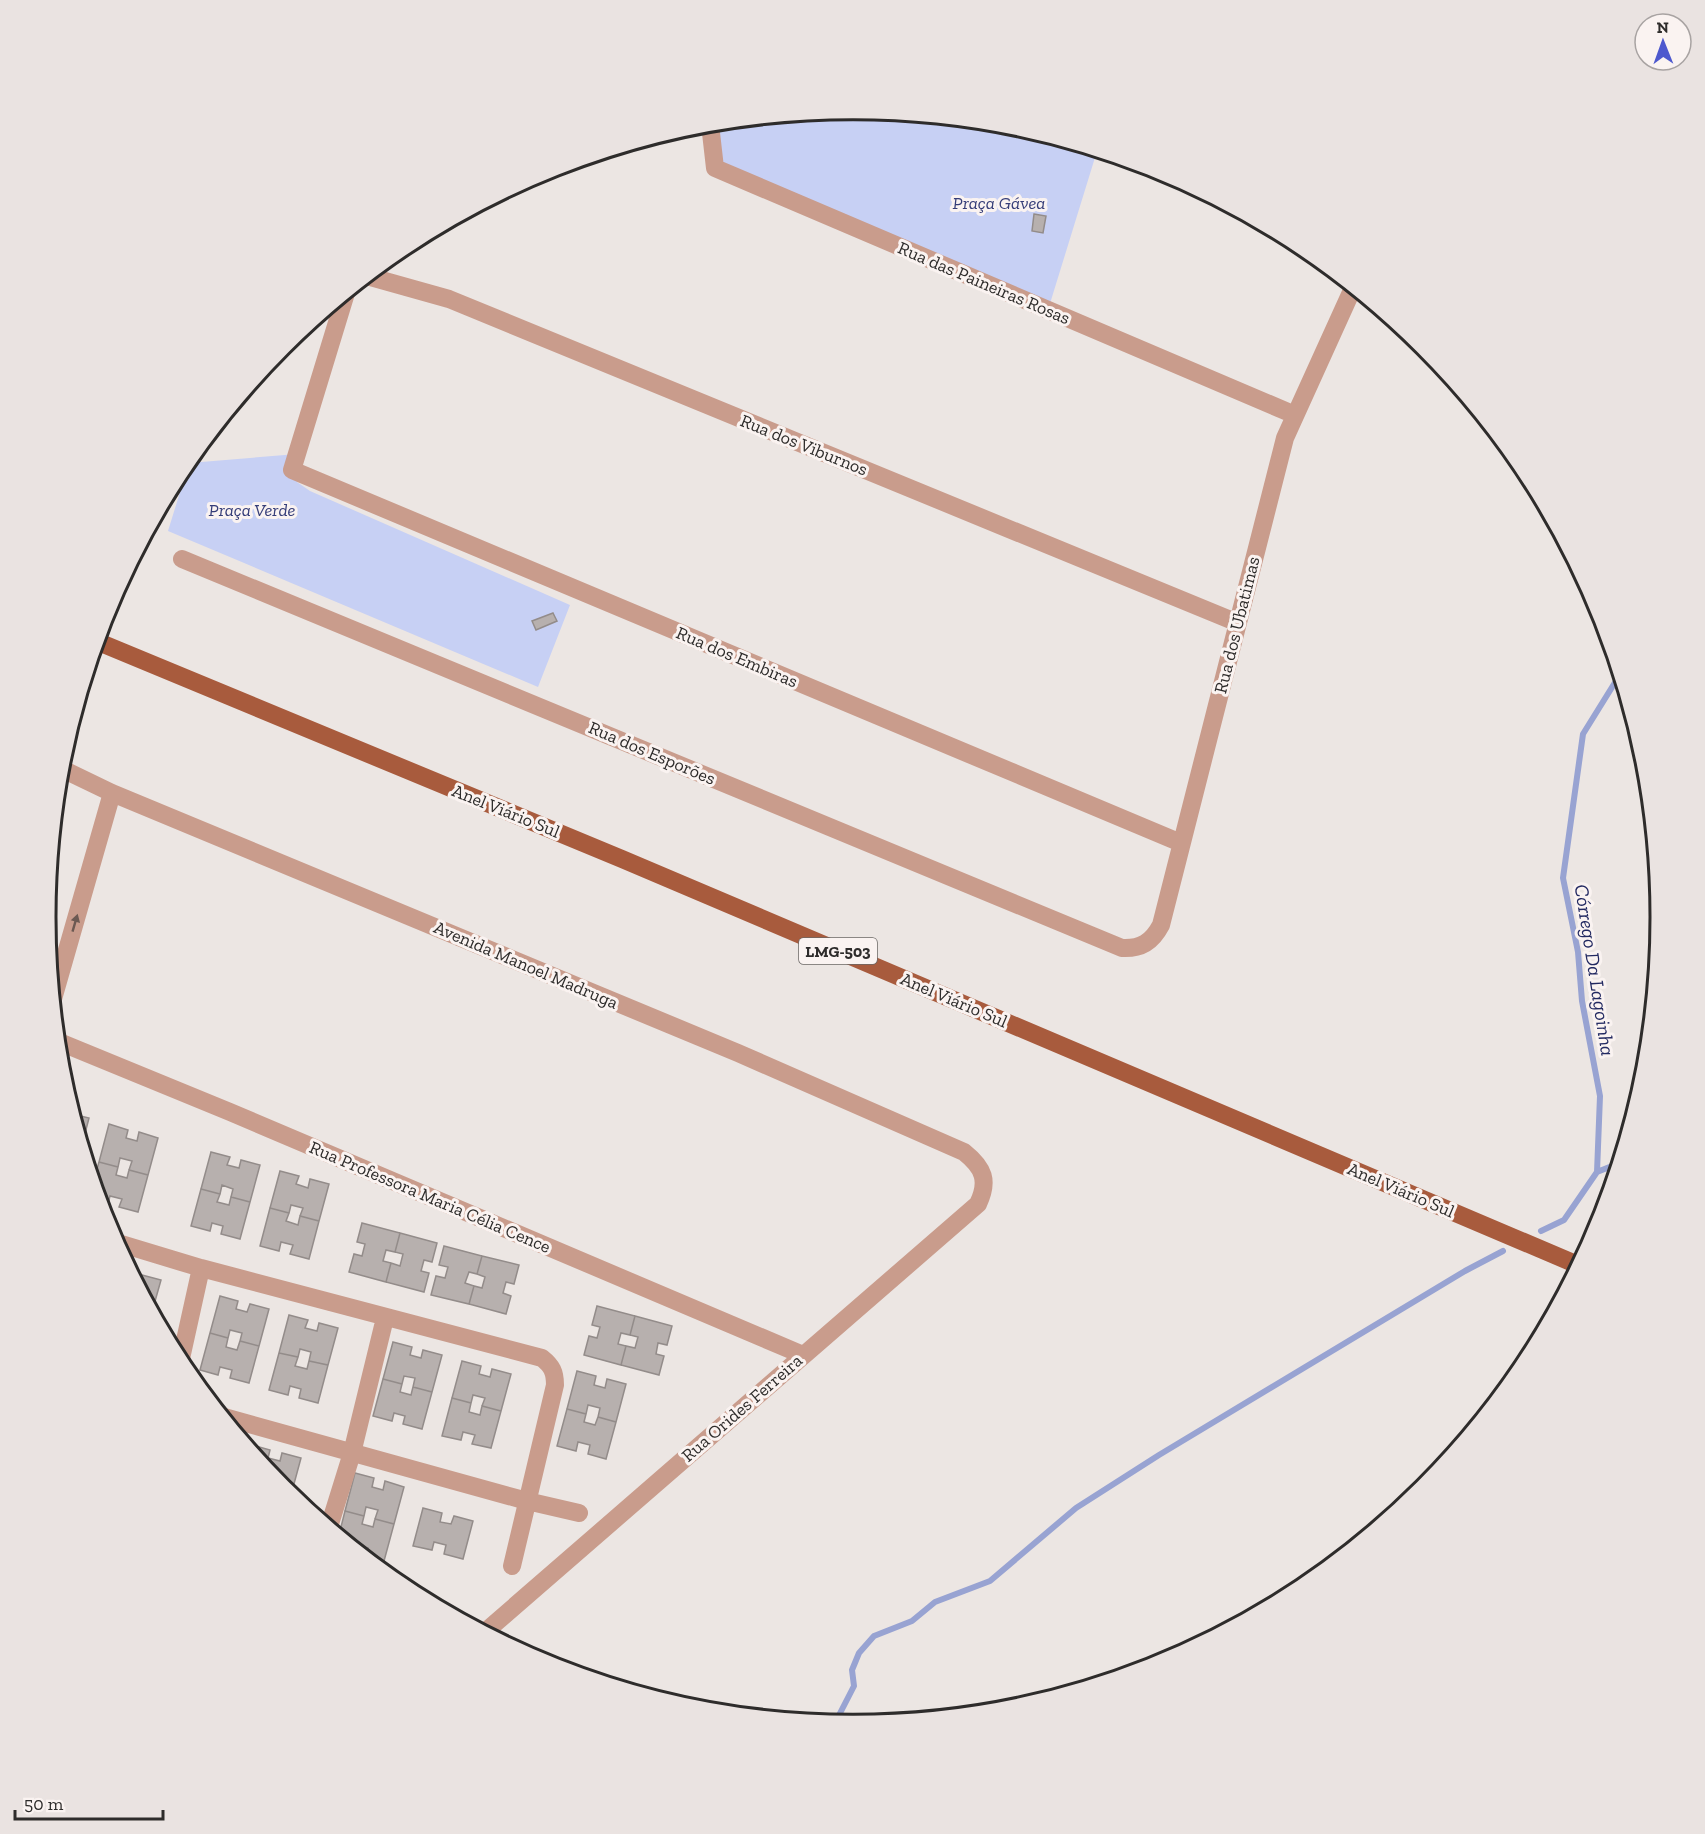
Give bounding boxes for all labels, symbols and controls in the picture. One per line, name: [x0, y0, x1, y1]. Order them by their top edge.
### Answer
north arrow: [1633, 12, 1693, 72]
text: N: [1656, 18, 1669, 37]
park label: Praça Gávea: [953, 192, 1045, 214]
street label: Rua das Paineiras Rosas: [894, 237, 1074, 329]
street label: Rua dos Viburnos: [737, 409, 871, 481]
park label: Praça Verde: [209, 499, 296, 521]
street label: Rua dos Ubatimas: [1209, 554, 1265, 696]
street label: Rua dos Embiras: [673, 621, 801, 693]
street label: Rua dos Esporões: [585, 716, 719, 790]
street label: Anel Viário Sul: [449, 779, 563, 843]
water label: Córrego Da Lagoinha: [1570, 883, 1620, 1057]
one-way arrow: [71, 914, 80, 932]
street label: Avenida Manoel Madruga: [431, 916, 622, 1014]
road number: LMG-503: [799, 938, 877, 964]
street label: Anel Viário Sul: [897, 968, 1011, 1033]
street label: Rua Professora Maria Célia Cence: [306, 1136, 554, 1258]
street label: Anel Viário Sul: [1344, 1158, 1458, 1223]
street label: Rua Orides Ferreira: [677, 1349, 807, 1467]
scale bar: [15, 1783, 164, 1821]
text: 50 m: [24, 1793, 64, 1815]

